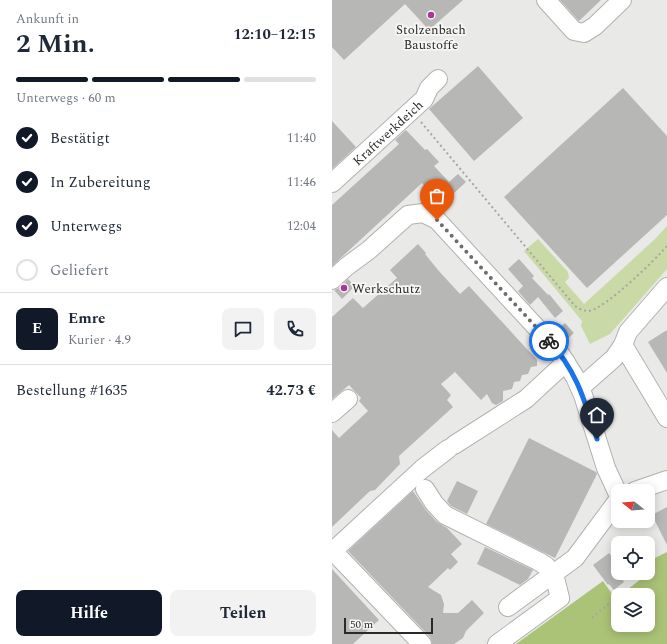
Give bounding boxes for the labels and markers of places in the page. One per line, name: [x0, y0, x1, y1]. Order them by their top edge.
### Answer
marker: Stolzenbach Baustoffe: [426, 10, 436, 20]
place label: Stolzenbach Baustoffe: [396, 20, 466, 55]
pin: [420, 179, 454, 220]
place label: Werkschutz: [352, 279, 421, 299]
marker: Werkschutz: [339, 283, 349, 293]
pin: [580, 398, 614, 439]

